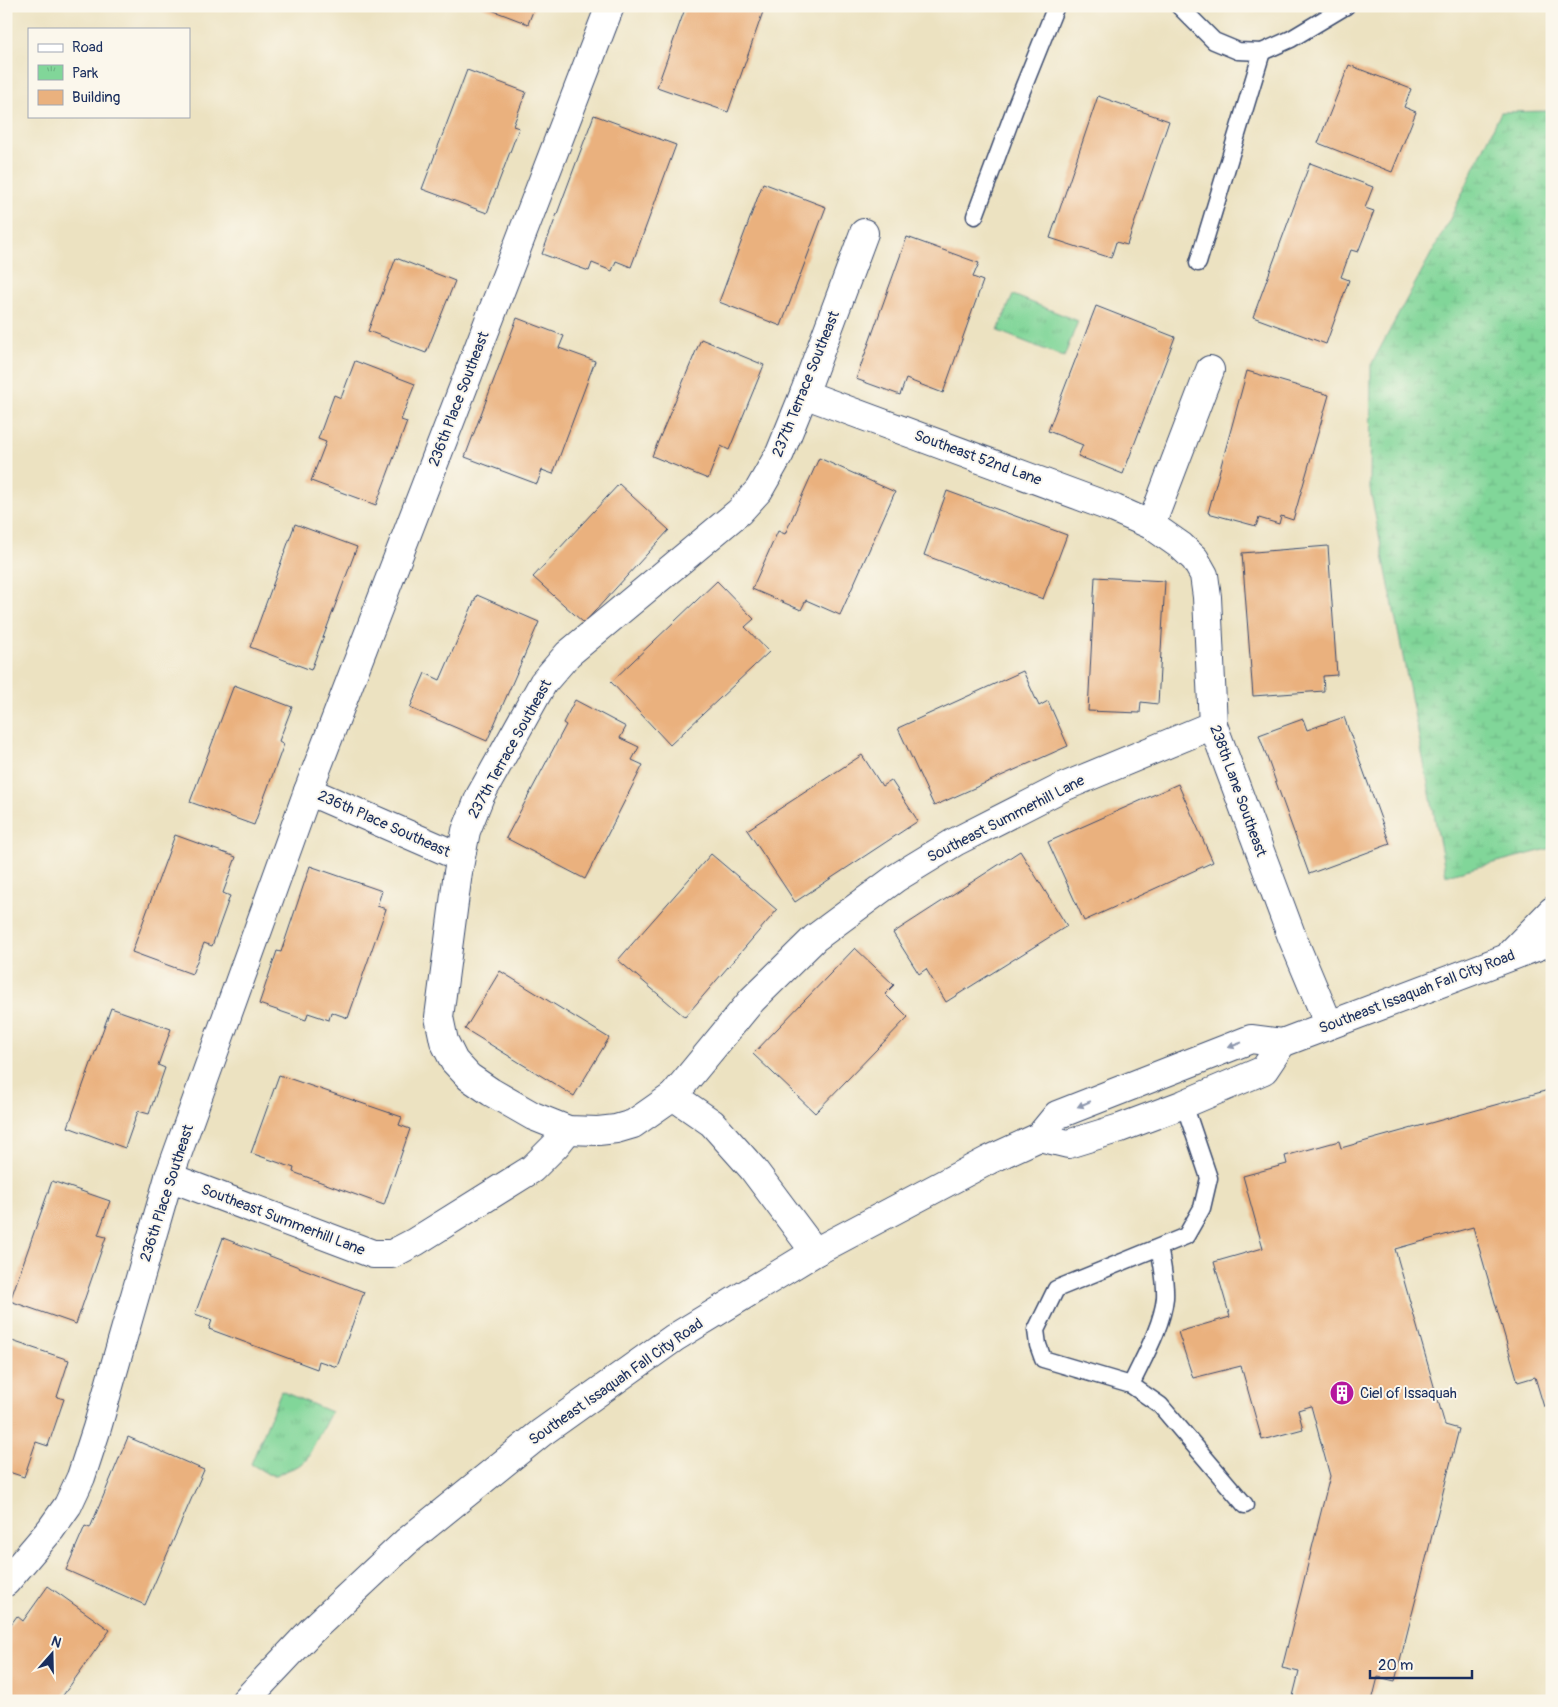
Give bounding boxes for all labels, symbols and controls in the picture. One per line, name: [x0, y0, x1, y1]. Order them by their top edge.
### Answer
legend: [28, 28, 190, 118]
text: Road: [72, 38, 103, 57]
text: Park: [72, 64, 99, 83]
text: Building: [72, 88, 120, 107]
street label: 237th Terrace Southeast: [768, 307, 844, 460]
street label: 236th Place Southeast: [425, 328, 494, 469]
street label: Southeast 52nd Lane: [912, 426, 1045, 490]
street label: 237th Terrace Southeast: [464, 675, 557, 822]
street label: 238th Lane Southeast: [1205, 723, 1271, 860]
street label: Southeast Summerhill Lane: [924, 771, 1088, 867]
street label: 236th Place Southeast: [315, 786, 454, 862]
street label: Southeast Issaquah Fall City Road: [1316, 946, 1518, 1038]
one-way arrow: [1227, 1041, 1242, 1049]
one-way arrow: [1077, 1101, 1091, 1109]
street label: 236th Place Southeast: [136, 1121, 198, 1264]
street label: Southeast Summerhill Lane: [198, 1180, 368, 1260]
street label: Southeast Issaquah Fall City Road: [525, 1314, 707, 1450]
building icon: Ciel of Issaquah: [1329, 1380, 1355, 1406]
place label: Ciel of Issaquah: [1360, 1384, 1457, 1403]
north arrow: [28, 1630, 78, 1680]
text: N: [49, 1633, 64, 1652]
scale bar: [1370, 1647, 1473, 1679]
text: 20 m: [1378, 1656, 1413, 1675]

